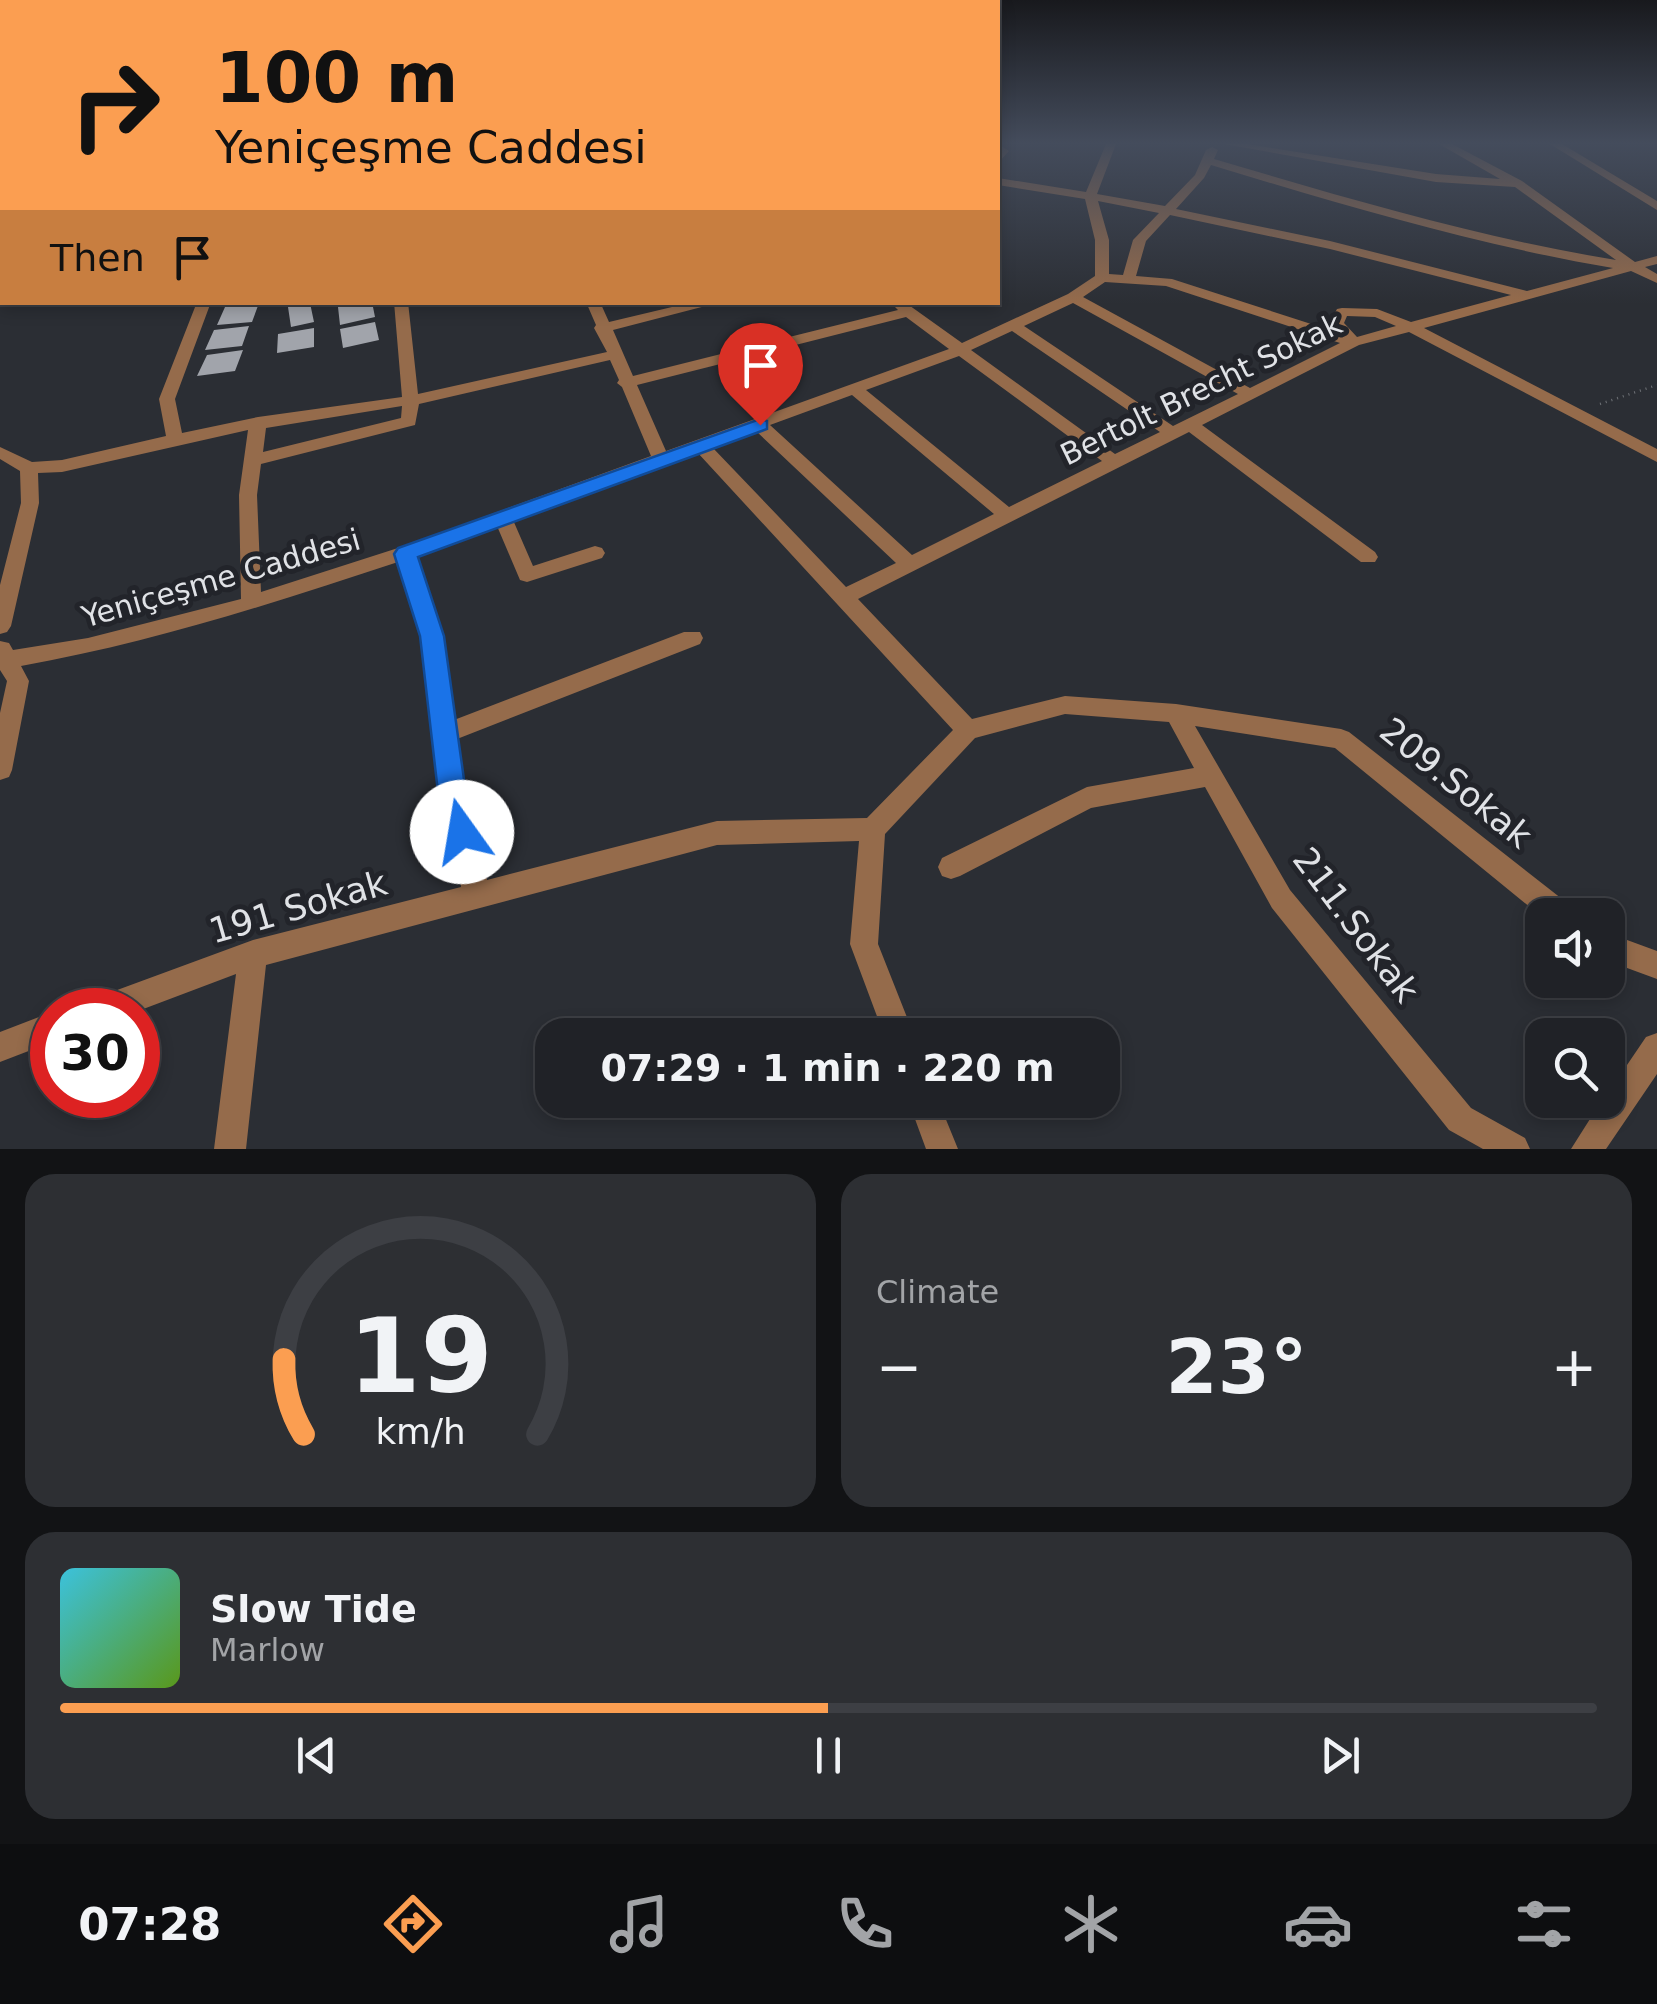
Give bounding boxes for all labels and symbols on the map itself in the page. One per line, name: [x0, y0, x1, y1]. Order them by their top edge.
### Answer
street label: Bertolt Brecht Sokak: [1055, 305, 1348, 472]
pin: [718, 323, 803, 426]
street label: Yeniçeşme Caddesi: [77, 522, 364, 635]
street label: 209.Sokak: [1372, 710, 1540, 857]
position arrow: [410, 780, 514, 884]
street label: 211.Sokak: [1285, 840, 1427, 1011]
street label: 191 Sokak: [205, 862, 392, 951]
speed limit sign: 30: [30, 988, 160, 1118]

